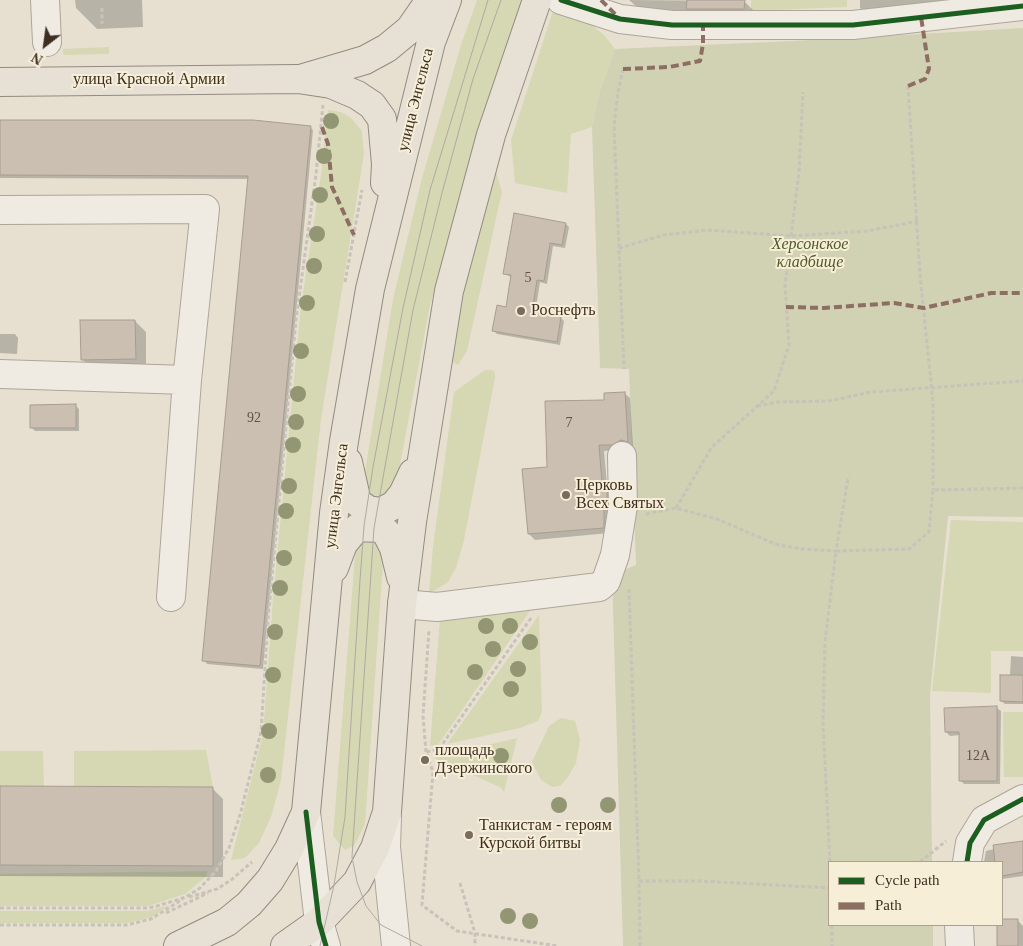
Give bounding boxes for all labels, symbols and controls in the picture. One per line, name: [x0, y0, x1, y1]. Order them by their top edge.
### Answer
north arrow: [20, 20, 70, 70]
street label: улица Энгельса: [394, 46, 438, 154]
text: N: [29, 49, 45, 67]
street label: улица Красной Армии: [73, 70, 225, 90]
park label: Херсонское кладбище: [772, 235, 848, 273]
house number: 5: [524, 270, 532, 286]
place label: Роснефть: [531, 301, 596, 321]
marker: Роснефть: [515, 305, 527, 317]
house number: 92: [247, 410, 261, 426]
house number: 7: [566, 415, 572, 431]
street label: улица Энгельса: [321, 442, 353, 550]
place label: Церковь Всех Святых: [576, 476, 664, 514]
marker: Церковь Всех Святых: [560, 489, 572, 501]
place label: площадь Дзержинского: [435, 741, 532, 779]
house number: 12А: [966, 748, 990, 764]
marker: площадь Дзержинского: [419, 754, 431, 766]
place label: Танкистам - героям Курской битвы: [479, 816, 612, 854]
marker: Танкистам - героям Курской битвы: [463, 829, 475, 841]
legend: [828, 861, 1003, 926]
text: Cycle path: [875, 872, 940, 888]
text: Path: [875, 897, 902, 913]

